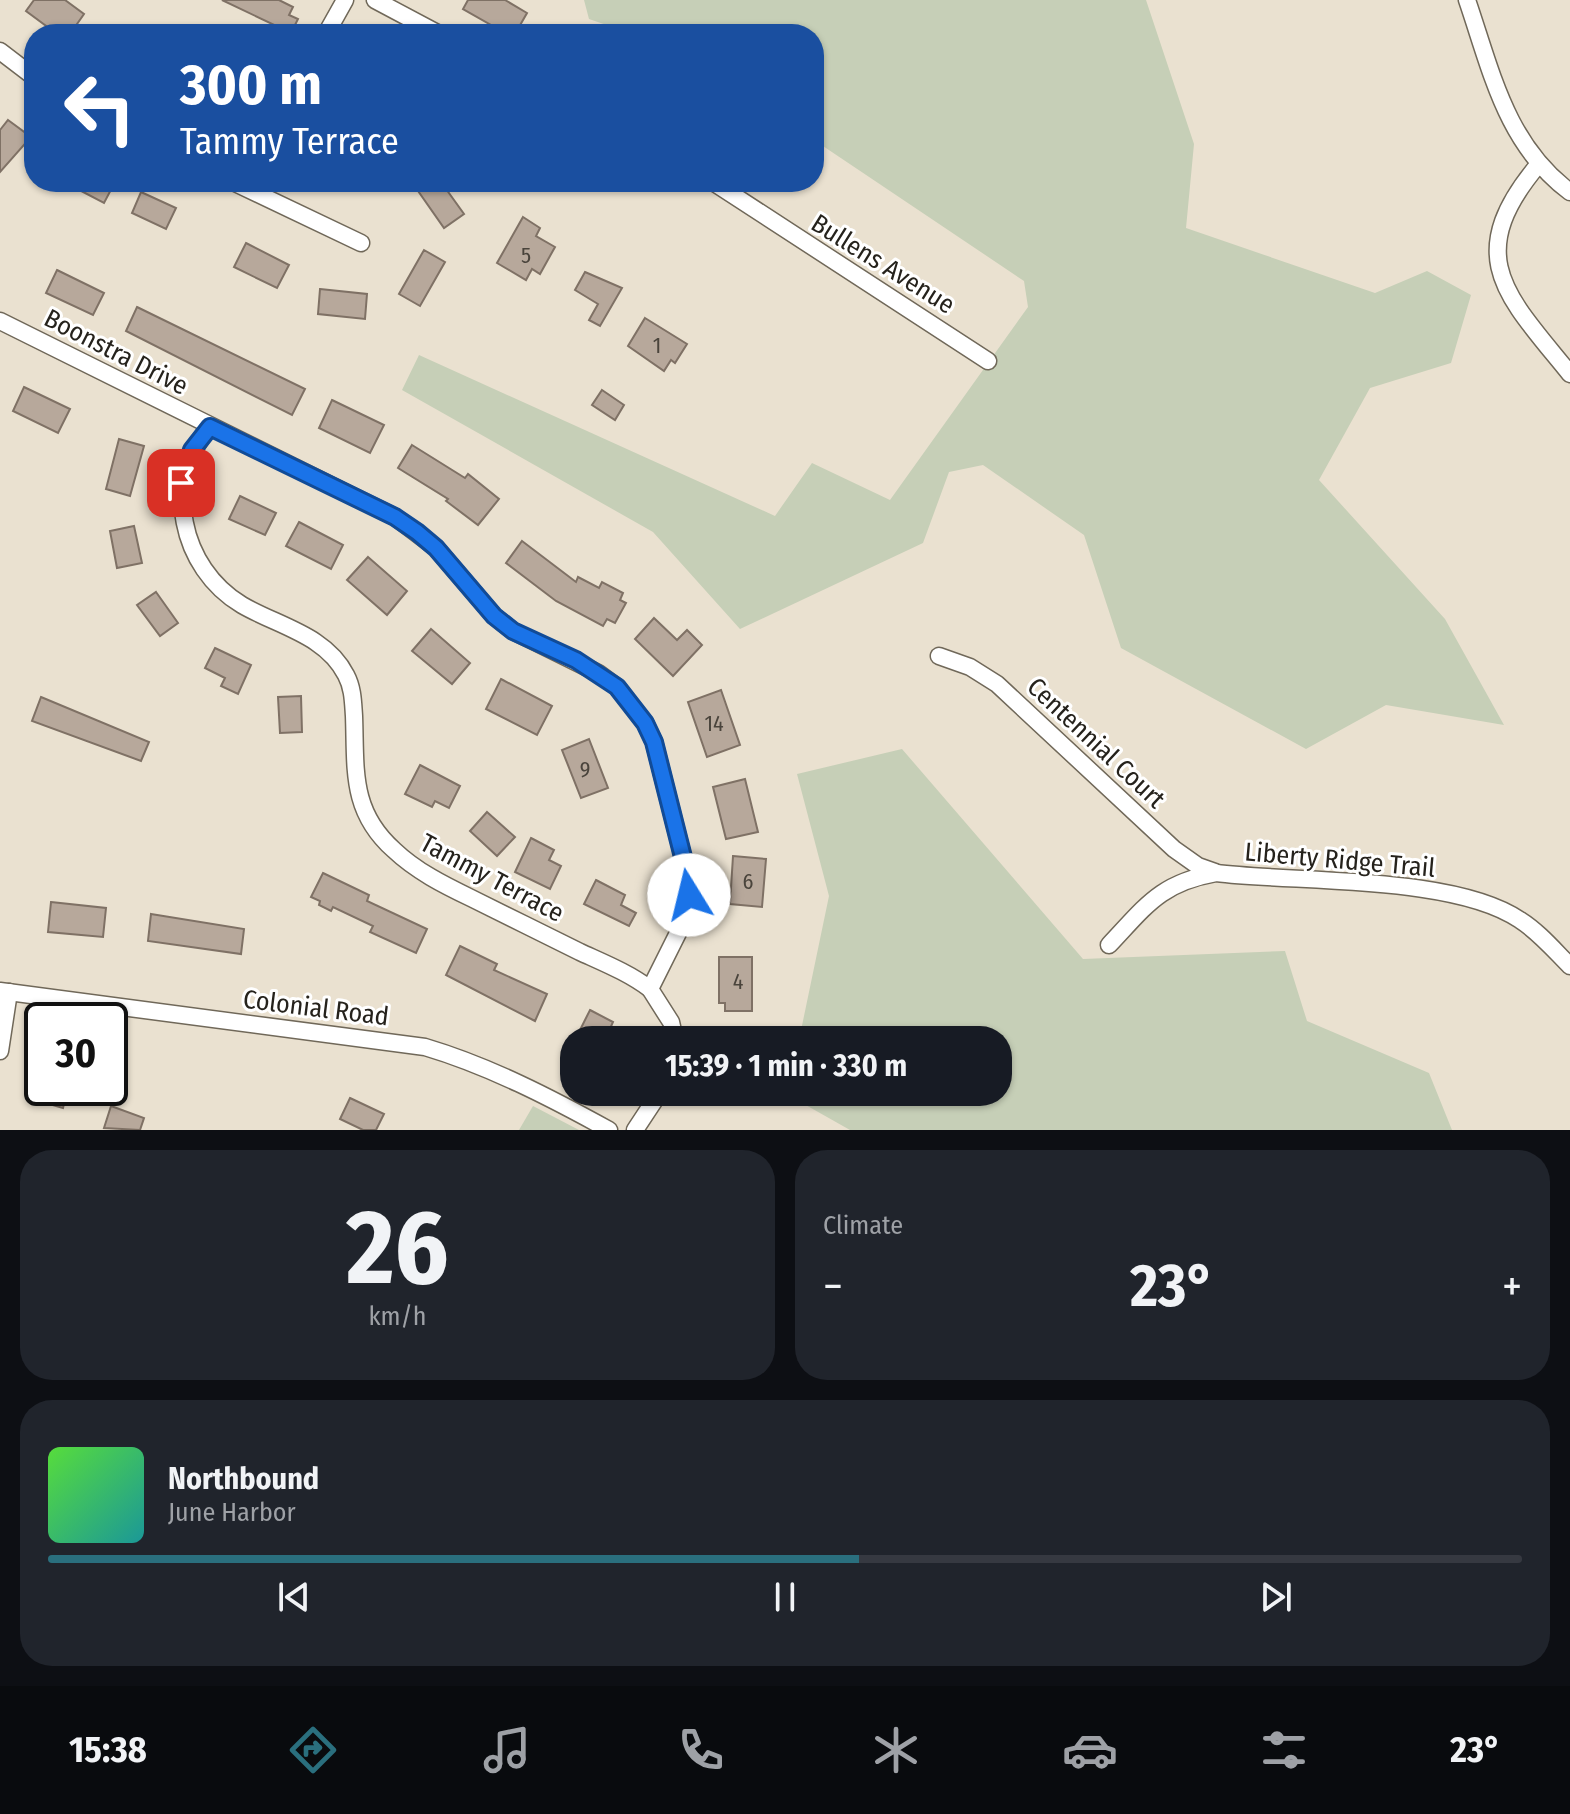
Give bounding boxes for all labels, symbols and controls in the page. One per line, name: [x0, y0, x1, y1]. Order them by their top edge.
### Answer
text: 300 m: [180, 52, 322, 119]
icon: left: [48, 56, 152, 160]
text: Tammy Terrace: [180, 120, 399, 164]
street label: Bullens Avenue: [806, 208, 960, 320]
house number: 5: [521, 242, 531, 269]
street label: Boonstra Drive: [39, 303, 193, 401]
house number: 1: [653, 332, 661, 359]
pin: [147, 449, 215, 517]
icon: arrive: [159, 461, 203, 505]
street label: Centennial Court: [1021, 671, 1172, 815]
house number: 14: [704, 710, 724, 737]
house number: 9: [580, 756, 590, 783]
street label: Tammy Terrace: [415, 827, 569, 929]
street label: Liberty Ridge Trail: [1243, 836, 1437, 884]
position arrow: [647, 853, 731, 937]
house number: 6: [743, 868, 754, 895]
house number: 4: [733, 968, 744, 995]
street label: Colonial Road: [241, 984, 391, 1032]
speed limit sign: 30: [24, 1002, 128, 1106]
text: 15:39 · 1 min · 330 m: [665, 1048, 907, 1084]
text: 26: [346, 1186, 449, 1311]
text: Climate: [823, 1210, 903, 1241]
text: 23°: [1130, 1250, 1215, 1322]
text: −: [823, 1260, 843, 1313]
text: +: [1502, 1260, 1522, 1313]
text: km/h: [369, 1301, 426, 1332]
text: Northbound: [168, 1461, 319, 1497]
text: June Harbor: [168, 1497, 296, 1528]
icon: previous: [272, 1575, 316, 1619]
icon: pause: [763, 1575, 807, 1619]
icon: next: [1254, 1575, 1298, 1619]
icon: directions: [285, 1722, 341, 1778]
icon: music: [479, 1722, 535, 1778]
icon: phone: [673, 1722, 729, 1778]
icon: climate: [868, 1722, 924, 1778]
icon: car: [1062, 1722, 1118, 1778]
icon: filters: [1256, 1722, 1312, 1778]
text: 15:38: [69, 1728, 147, 1772]
text: 23°: [1450, 1728, 1501, 1772]

